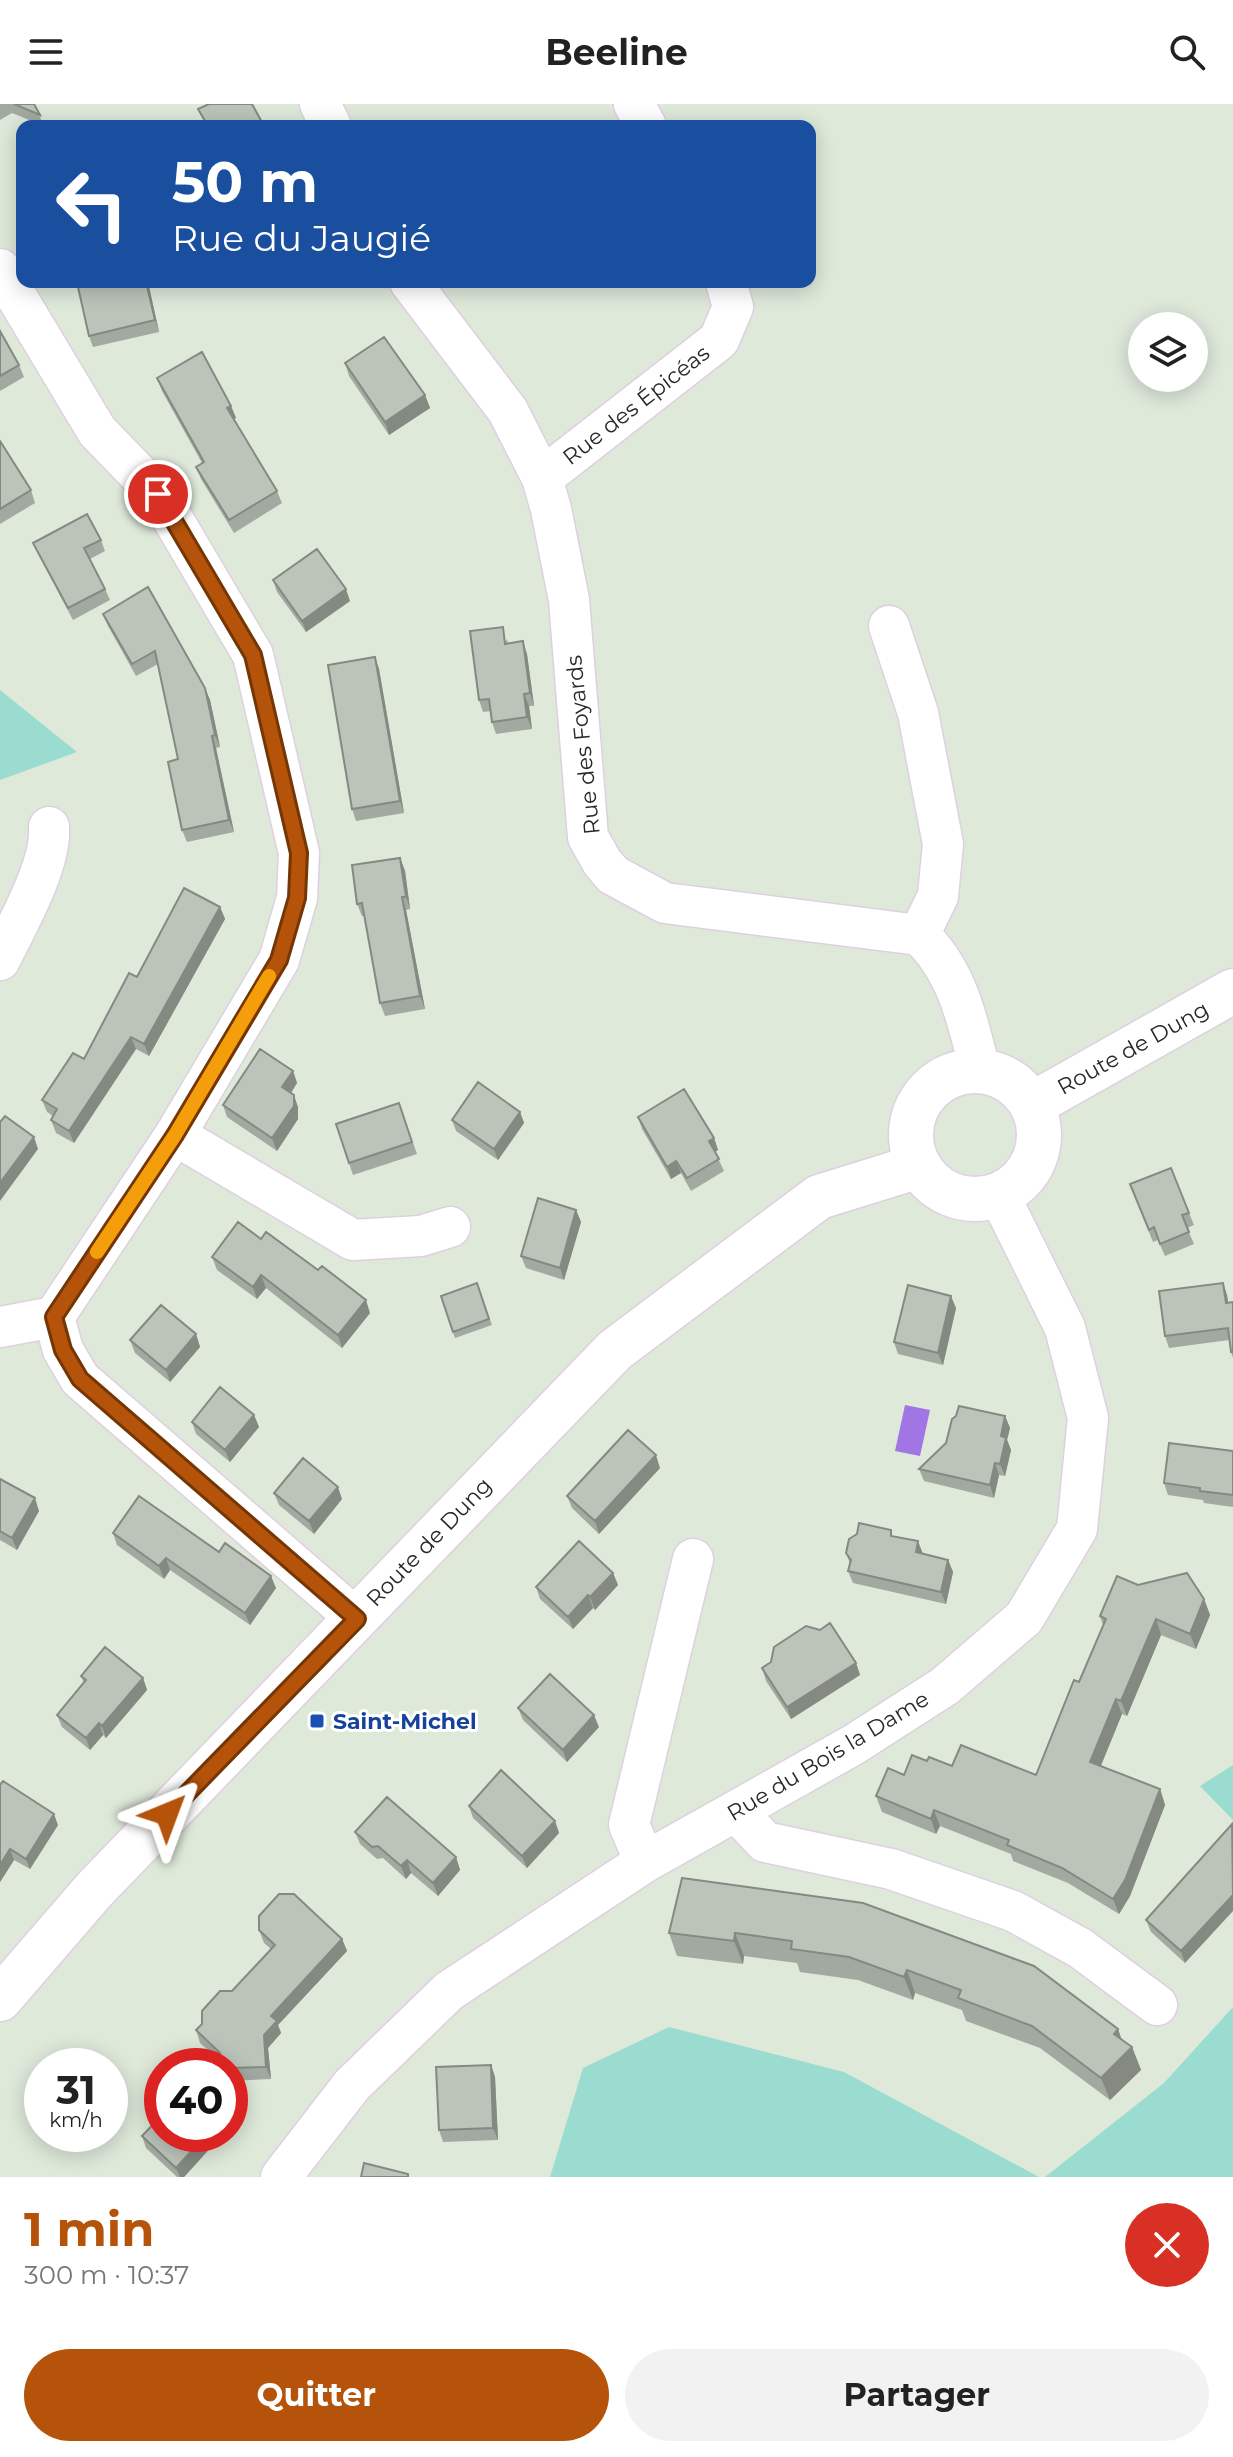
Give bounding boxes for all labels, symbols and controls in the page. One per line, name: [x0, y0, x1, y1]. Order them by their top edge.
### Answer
icon: menu: [24, 30, 68, 74]
text: Beeline: [545, 30, 688, 74]
icon: search: [1165, 30, 1209, 74]
text: 50 m: [172, 148, 318, 216]
icon: left: [40, 152, 144, 256]
text: Rue du Jaugié: [172, 216, 431, 260]
map controls: [1128, 312, 1208, 392]
button: layers: [1128, 312, 1208, 392]
street label: Rue des Épicéas: [557, 339, 715, 471]
pin: [124, 460, 192, 528]
icon: arrive: [136, 472, 180, 516]
street label: Rue des Foyards: [560, 654, 606, 836]
street label: Route de Dung: [1053, 995, 1213, 1101]
street label: Route de Dung: [361, 1472, 497, 1612]
street label: Rue du Bois la Dame: [722, 1685, 934, 1827]
place label: Saint-Michel: [333, 1708, 477, 1735]
marker: Saint-Michel: [308, 1712, 326, 1730]
position arrow: [125, 1772, 209, 1856]
speed limit sign: 40: [144, 2048, 248, 2152]
text: 31: [56, 2065, 96, 2114]
text: km/h: [49, 2108, 103, 2132]
text: 1 min: [24, 2200, 154, 2258]
button: close: [1125, 2203, 1209, 2287]
text: 300 m · 10:37: [24, 2259, 189, 2291]
button: Quitter: [24, 2349, 609, 2441]
button: Partager: [625, 2349, 1209, 2441]

